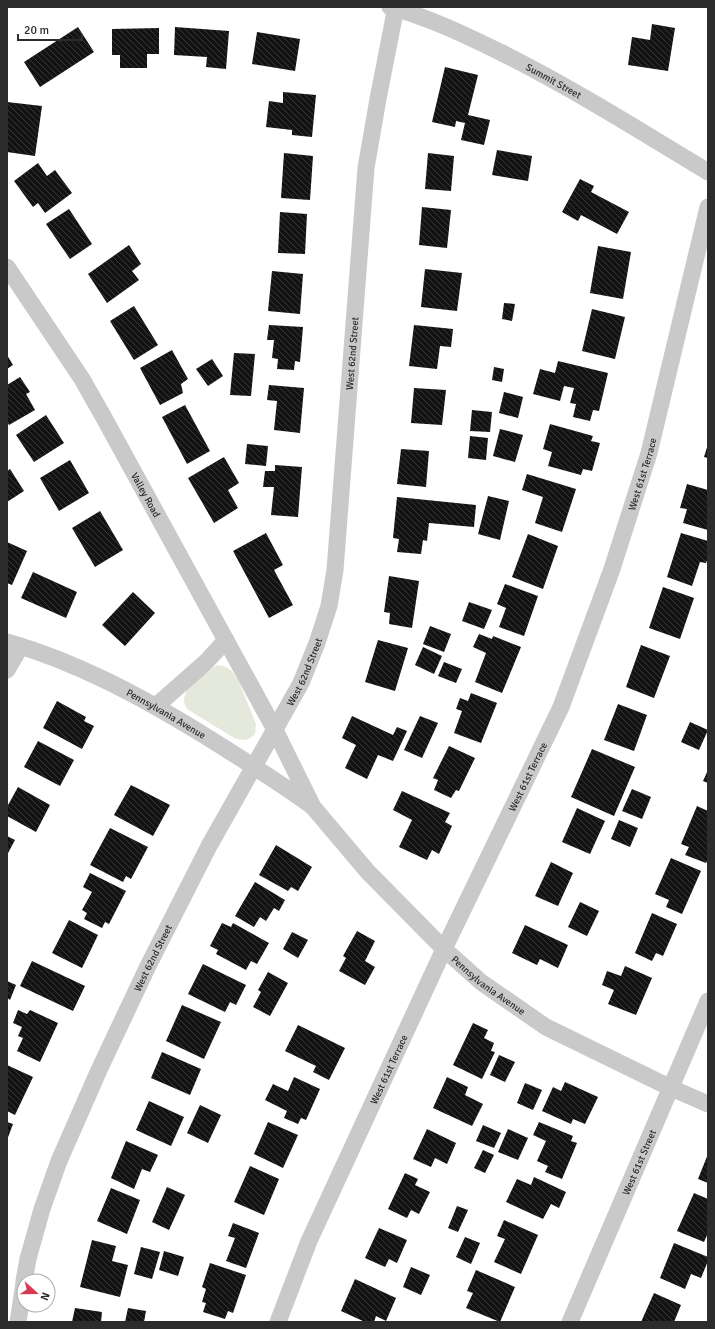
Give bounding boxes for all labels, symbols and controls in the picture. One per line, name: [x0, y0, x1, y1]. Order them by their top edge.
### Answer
scale bar: [18, 16, 82, 42]
text: 20 m: [24, 23, 49, 38]
street label: Summit Street: [524, 61, 584, 102]
street label: West 62nd Street: [344, 316, 362, 390]
street label: West 61st Terrace: [626, 437, 659, 512]
street label: Valley Road: [128, 471, 162, 520]
street label: West 62nd Street: [284, 636, 325, 708]
street label: Pennsylvania Avenue: [124, 687, 208, 742]
street label: West 61st Terrace: [507, 740, 550, 813]
street label: West 62nd Street: [132, 922, 175, 994]
street label: Pennsylvania Avenue: [449, 954, 527, 1018]
street label: West 61st Terrace: [368, 1033, 411, 1106]
street label: West 61st Street: [620, 1127, 659, 1197]
north arrow: [16, 1273, 56, 1313]
text: N: [37, 1291, 52, 1302]

